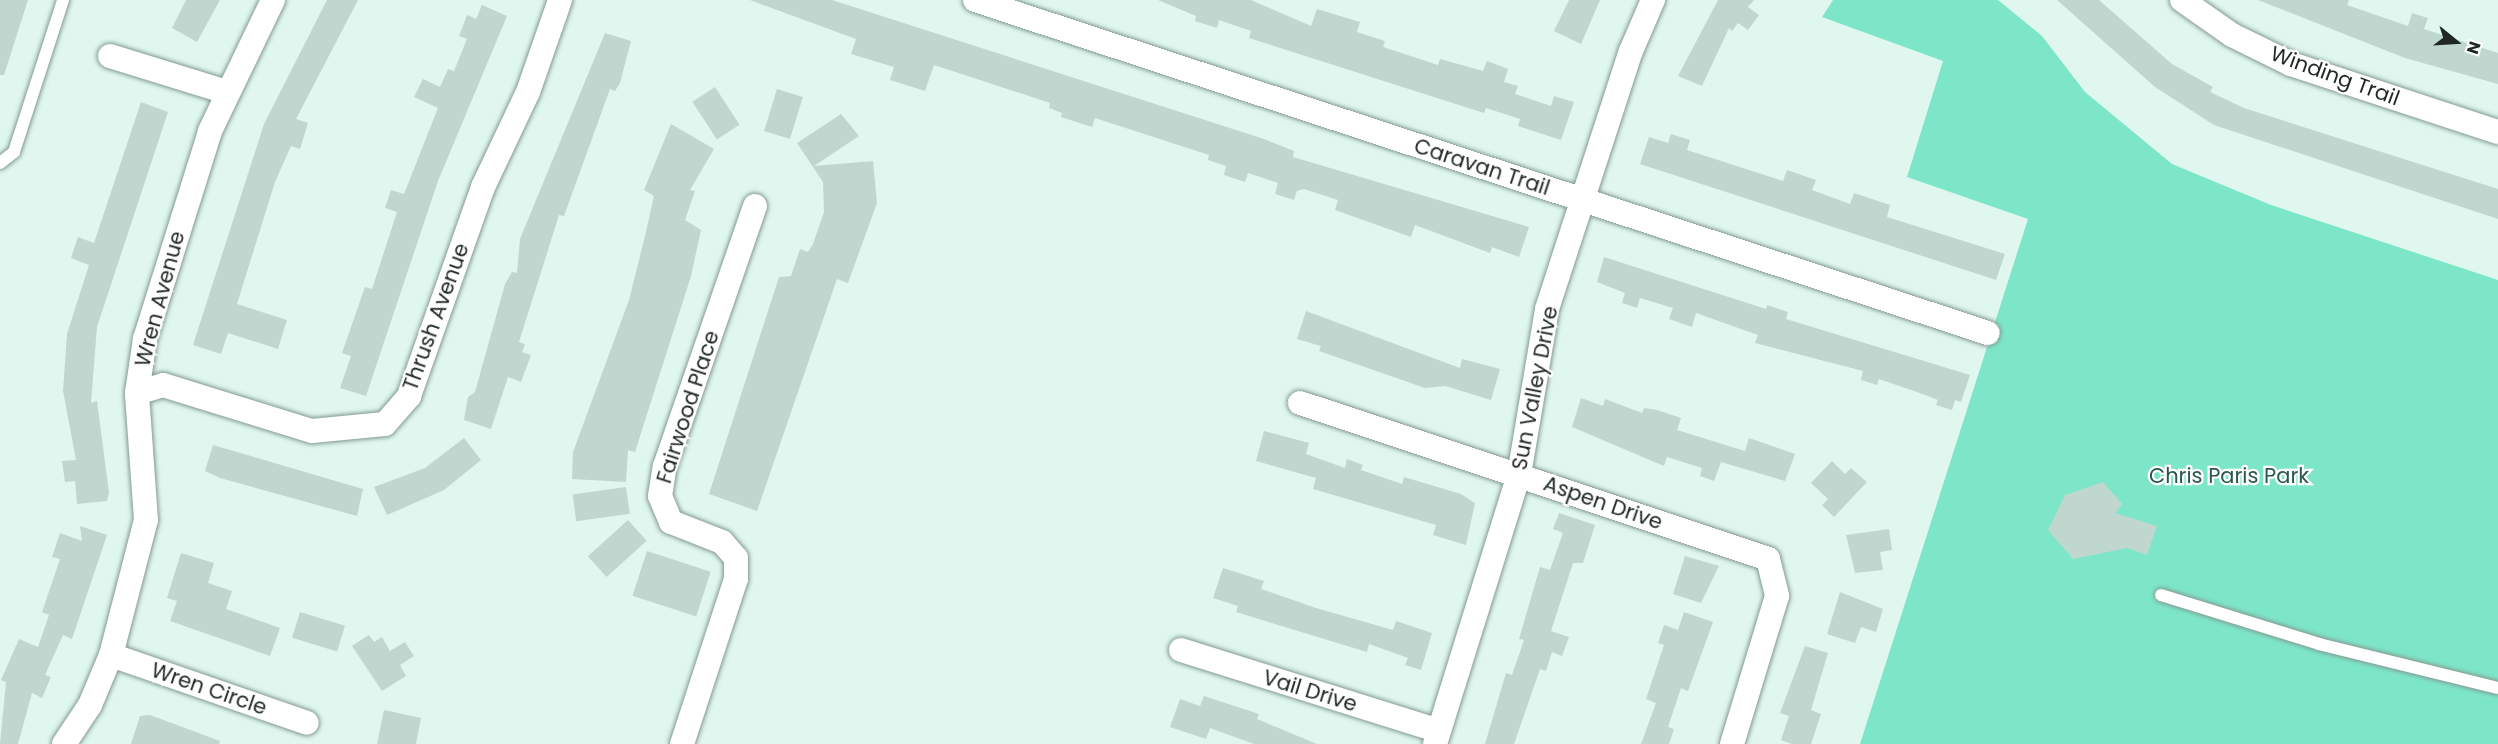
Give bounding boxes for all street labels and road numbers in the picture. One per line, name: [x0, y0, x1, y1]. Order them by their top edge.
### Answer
street label: Winding Trail: [2267, 41, 2403, 111]
street label: Caravan Trail: [1411, 133, 1553, 201]
street label: Wren Avenue: [130, 228, 190, 370]
street label: Thrush Avenue: [398, 240, 474, 394]
street label: Sun Valley Drive: [1507, 304, 1563, 472]
street label: Fairwood Place: [651, 328, 725, 486]
street label: Aspen Drive: [1540, 471, 1666, 535]
street label: Wren Circle: [148, 657, 270, 721]
street label: Vail Drive: [1260, 665, 1360, 717]

